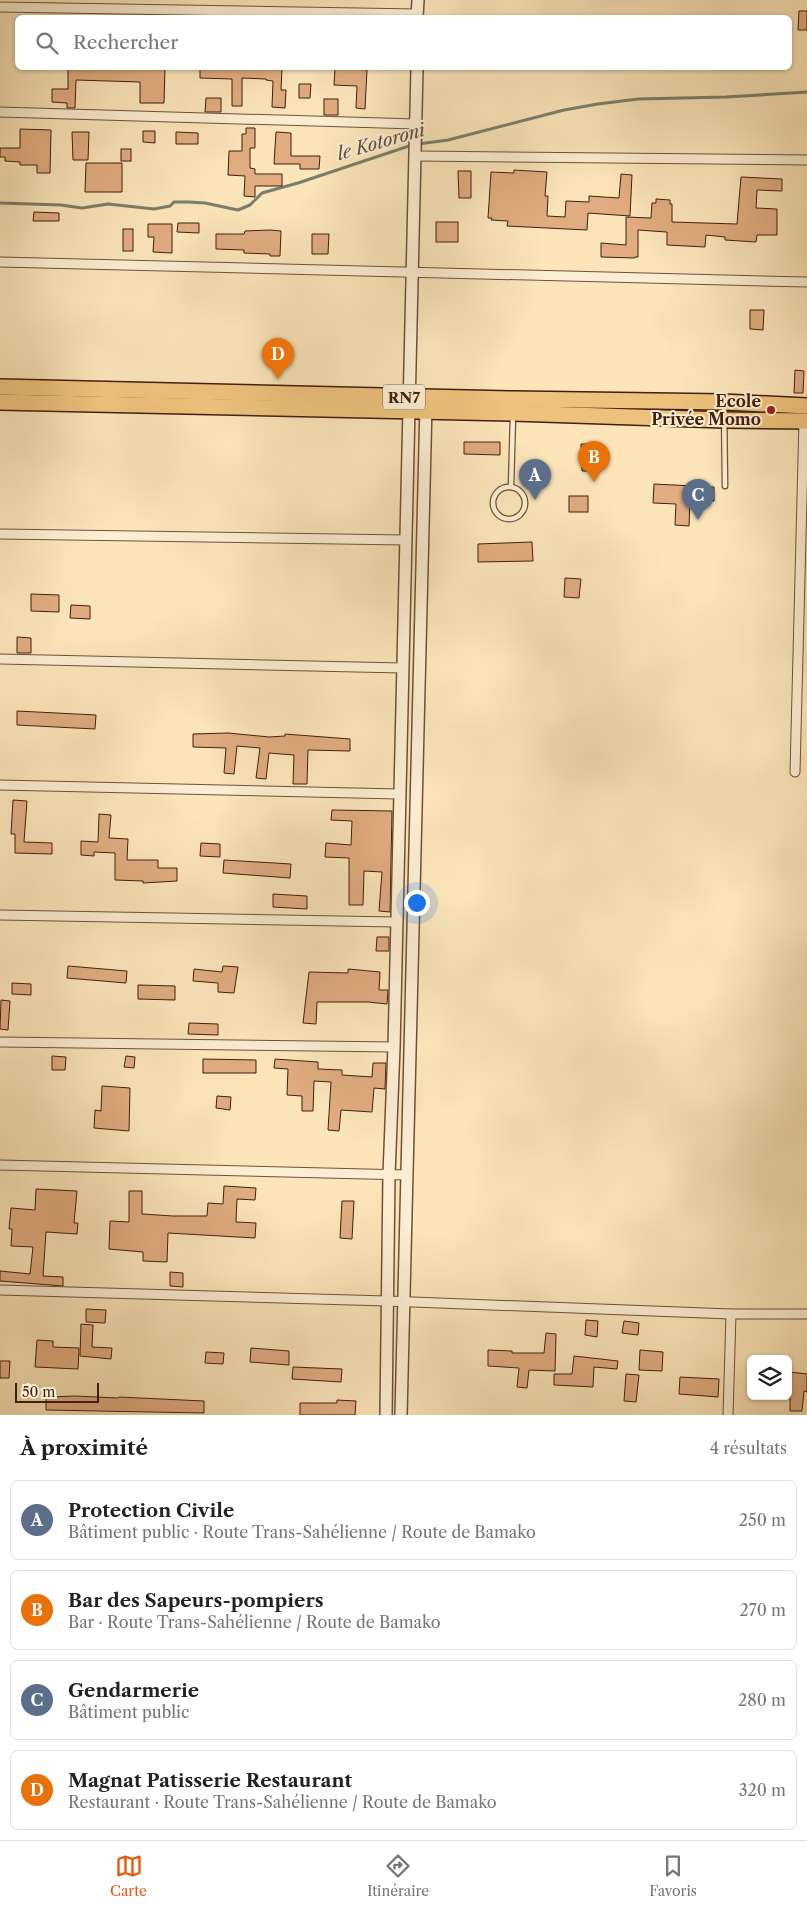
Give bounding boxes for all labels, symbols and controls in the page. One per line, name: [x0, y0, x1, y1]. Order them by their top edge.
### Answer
search box: [15, 15, 792, 70]
icon: search: [33, 29, 61, 57]
text: Rechercher: [73, 31, 178, 54]
water label: le Kotoroni: [334, 119, 429, 165]
pin: D: [262, 338, 294, 379]
road number: RN7: [383, 384, 425, 410]
place label: Ecole Privée Momo: [651, 391, 761, 429]
marker: Ecole Privée Momo: [765, 404, 777, 416]
pin: B: [578, 441, 610, 482]
pin: A: [519, 459, 551, 500]
pin: C: [682, 479, 714, 520]
your location: [404, 890, 430, 916]
map controls: [747, 1355, 792, 1400]
button: layers: [747, 1355, 792, 1400]
scale bar: [15, 1380, 99, 1403]
text: 50 m: [22, 1383, 55, 1401]
text: À proximité: [20, 1435, 148, 1460]
text: 4 résultats: [710, 1438, 787, 1458]
text: Protection Civile: [68, 1499, 234, 1522]
text: A: [31, 1510, 43, 1530]
text: 250 m: [739, 1510, 786, 1530]
text: Bâtiment public · Route Trans-Sahélienne / Route de Bamako: [68, 1522, 536, 1542]
text: Bar des Sapeurs-pompiers: [68, 1589, 324, 1612]
text: B: [31, 1600, 43, 1620]
text: 270 m: [740, 1600, 786, 1620]
text: Bar · Route Trans-Sahélienne / Route de Bamako: [68, 1612, 440, 1632]
text: Gendarmerie: [68, 1679, 199, 1702]
text: C: [31, 1690, 43, 1710]
text: 280 m: [738, 1690, 786, 1710]
text: Bâtiment public: [68, 1702, 189, 1722]
text: Magnat Patisserie Restaurant: [68, 1769, 352, 1792]
text: D: [30, 1780, 44, 1800]
text: 320 m: [739, 1780, 786, 1800]
text: Restaurant · Route Trans-Sahélienne / Route de Bamako: [68, 1792, 497, 1812]
tab: Carte: [110, 1852, 147, 1900]
tab: Itinéraire: [367, 1852, 429, 1900]
tab: Favoris: [649, 1852, 697, 1900]

